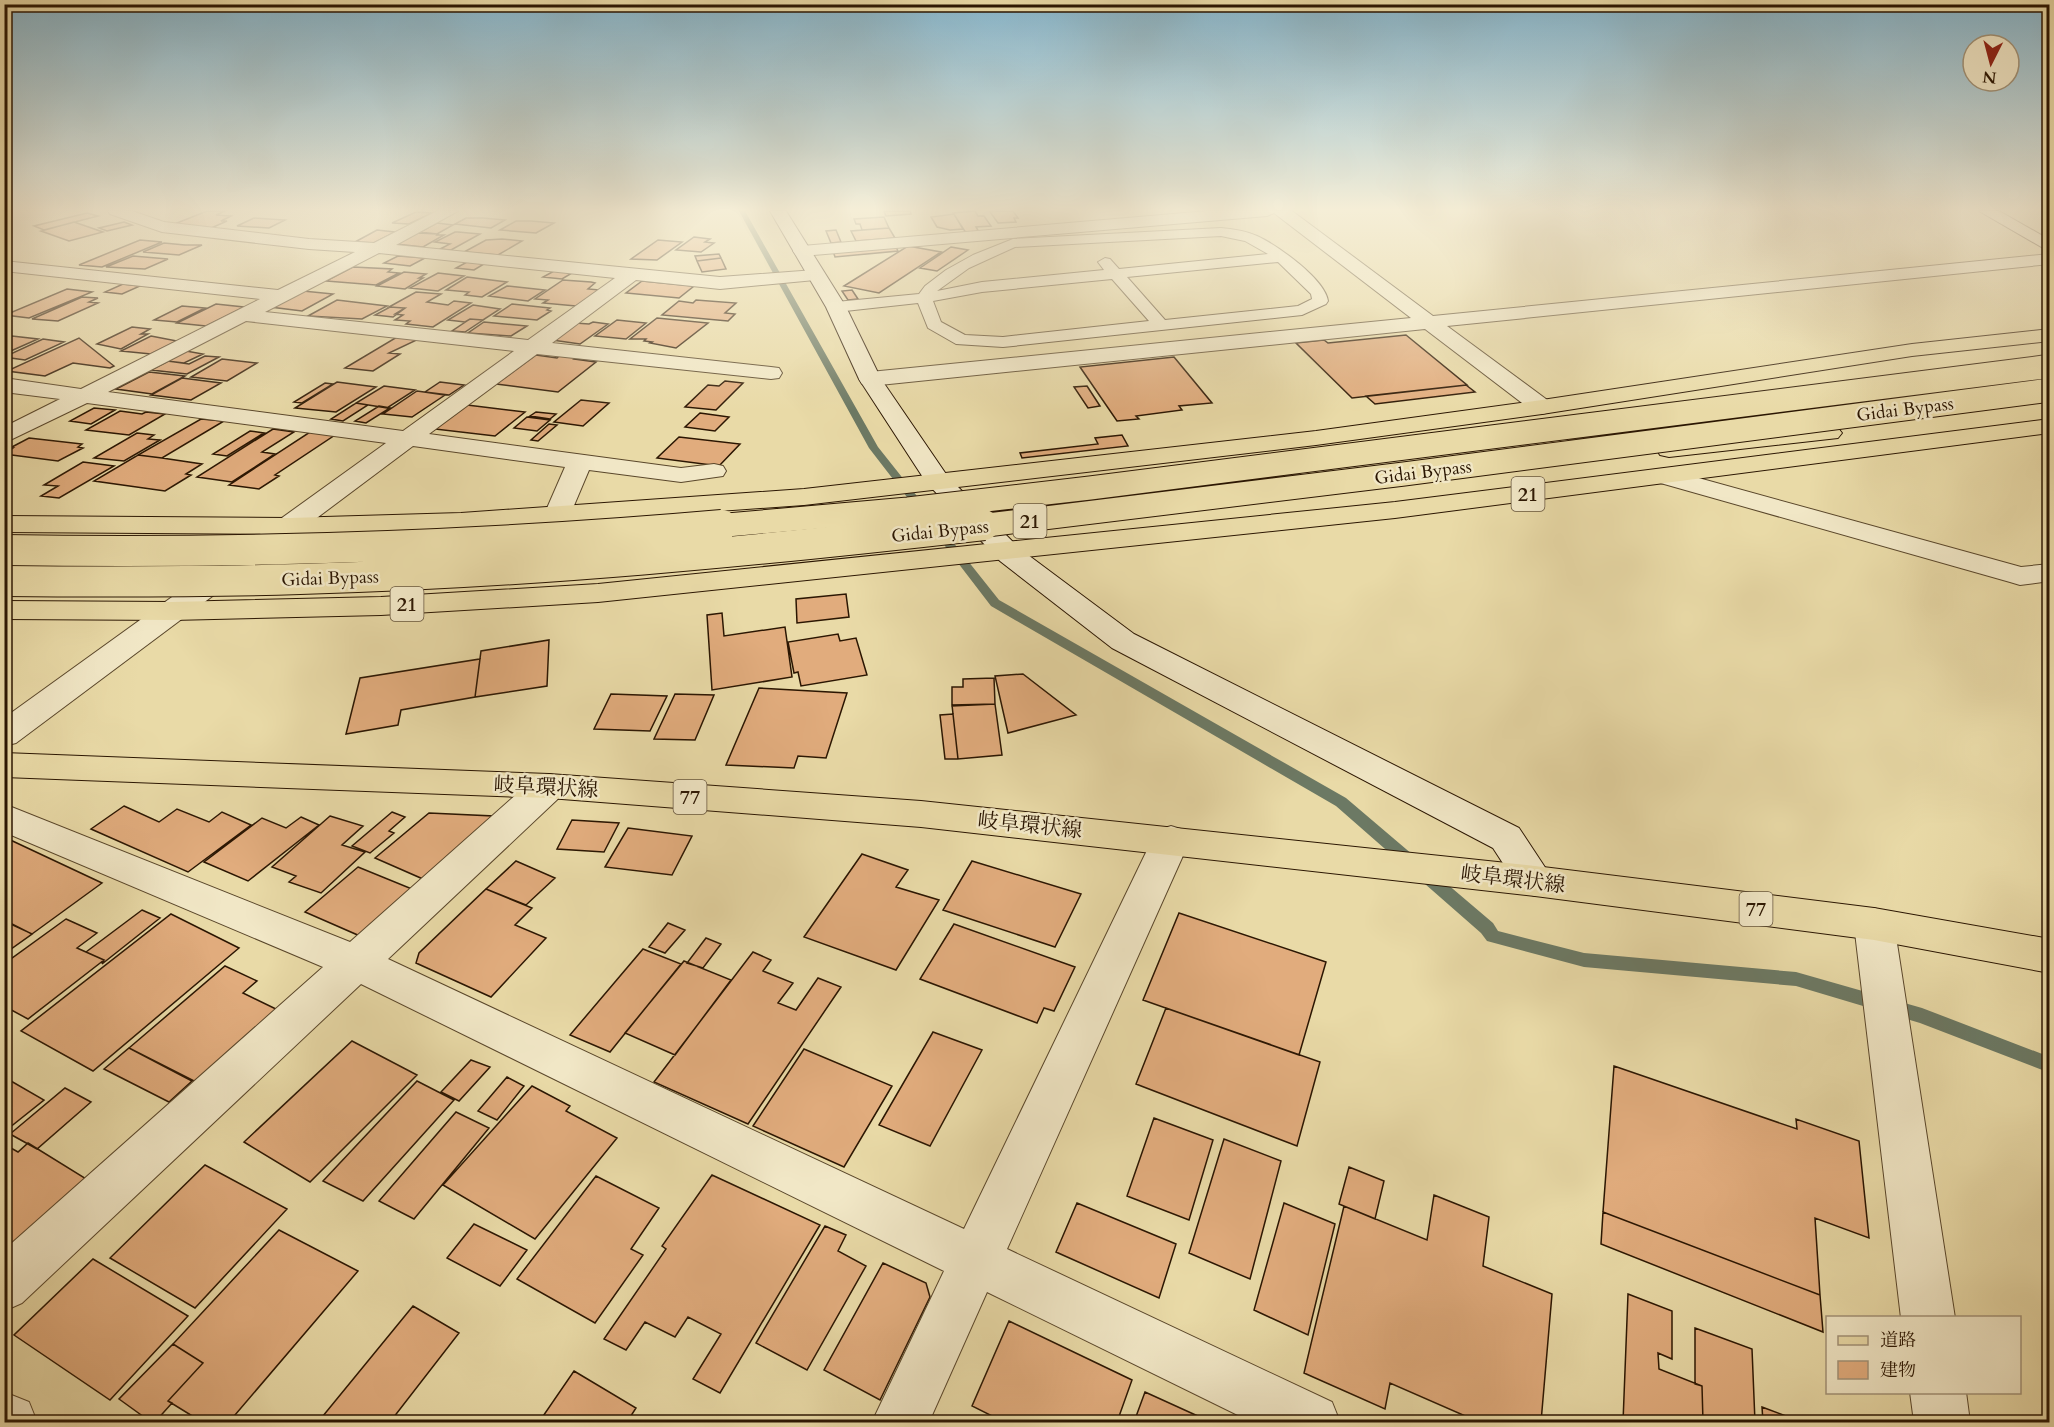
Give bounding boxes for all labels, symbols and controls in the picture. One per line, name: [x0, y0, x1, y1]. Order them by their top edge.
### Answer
north arrow: [1961, 33, 2021, 93]
text: N: [1981, 65, 1998, 89]
street label: Gidai Bypass: [1855, 391, 1955, 428]
street label: Gidai Bypass: [1373, 454, 1473, 491]
road number: 21: [1512, 477, 1544, 511]
road number: 21: [1014, 504, 1046, 538]
street label: Gidai Bypass: [890, 514, 990, 549]
street label: Gidai Bypass: [281, 564, 379, 593]
road number: 21: [390, 587, 424, 621]
street label: 岐阜環状線: [493, 770, 599, 805]
road number: 77: [674, 780, 706, 814]
street label: 岐阜環状線: [976, 806, 1084, 845]
street label: 岐阜環状線: [1459, 859, 1567, 900]
road number: 77: [1740, 892, 1772, 926]
legend: [1826, 1316, 2021, 1394]
text: 道路: [1880, 1328, 1916, 1353]
text: 建物: [1880, 1358, 1916, 1383]

